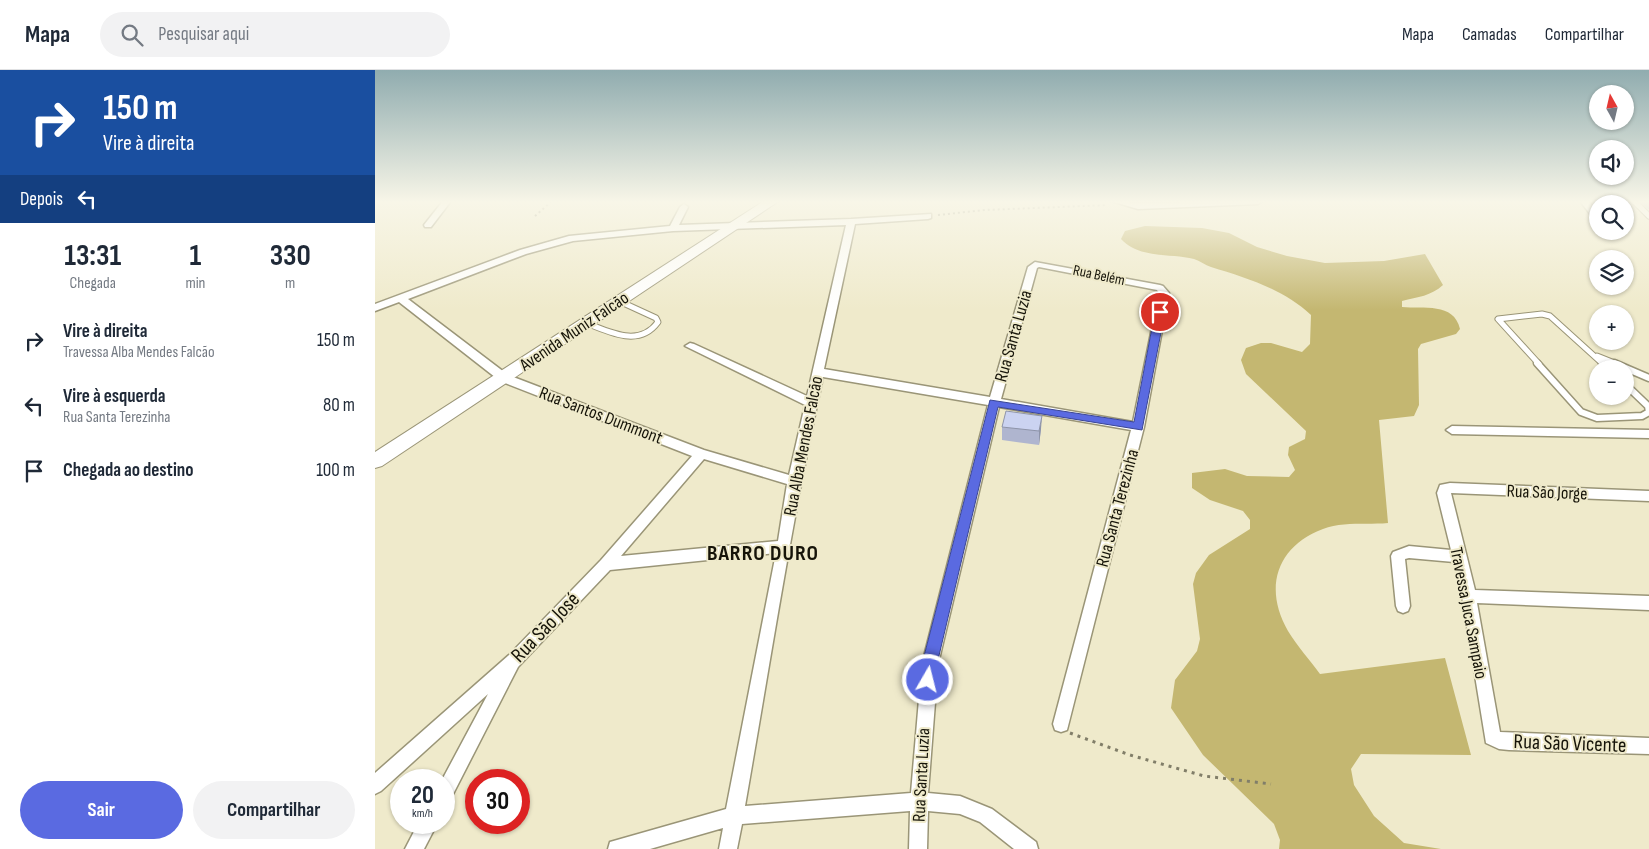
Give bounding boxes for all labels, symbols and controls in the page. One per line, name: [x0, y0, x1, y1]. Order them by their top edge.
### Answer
search box: [100, 12, 450, 57]
text: Mapa: [25, 20, 70, 49]
icon: search: [118, 21, 146, 49]
text: Pesquisar aqui: [158, 23, 249, 46]
text: Mapa: [1402, 24, 1434, 45]
text: Camadas: [1462, 24, 1517, 45]
text: Compartilhar: [1545, 24, 1624, 45]
north arrow: [1589, 85, 1634, 130]
map controls: [1589, 85, 1634, 405]
text: 150 m: [103, 87, 177, 130]
icon: right: [20, 90, 85, 155]
text: Vire à direita: [103, 130, 195, 157]
button: sound: [1589, 140, 1634, 185]
icon: left: [73, 185, 101, 213]
text: Depois: [20, 188, 63, 211]
button: search: [1589, 195, 1634, 240]
text: 13:31: [64, 238, 121, 274]
text: 1: [190, 238, 201, 274]
text: 330: [270, 238, 311, 274]
button: layers: [1589, 250, 1634, 295]
street label: Rua Belém: [1071, 261, 1127, 290]
text: Chegada: [70, 274, 116, 293]
text: min: [185, 274, 205, 293]
text: m: [285, 274, 295, 293]
street label: Avenida Muniz Falcão: [515, 287, 633, 376]
street label: Rua Santa Luzia: [990, 288, 1037, 384]
pin: [1139, 291, 1181, 333]
icon: arrive: [1146, 298, 1174, 326]
button: +: [1589, 305, 1634, 350]
text: Vire à direita: [63, 320, 147, 343]
icon: right: [20, 327, 48, 355]
text: 150 m: [317, 329, 355, 352]
text: Travessa Alba Mendes Falcão: [63, 343, 215, 362]
button: −: [1589, 360, 1634, 405]
street label: Rua Alba Mendes Falcão: [780, 374, 827, 518]
street label: Rua Santos Dummont: [536, 382, 666, 449]
text: Vire à esquerda: [63, 385, 165, 408]
icon: left: [20, 392, 48, 420]
text: 80 m: [323, 394, 355, 417]
text: Rua Santa Terezinha: [63, 408, 170, 427]
street label: Rua Santa Terezinha: [1092, 447, 1143, 569]
icon: arrive: [20, 457, 48, 485]
text: Chegada ao destino: [63, 459, 193, 482]
text: 100 m: [316, 459, 355, 482]
street label: Rua São Jorge: [1506, 481, 1588, 504]
district label: BARRO DURO: [707, 540, 819, 567]
street label: Travessa Juca Sampaio: [1445, 546, 1492, 681]
street label: Rua São José: [506, 587, 585, 668]
position arrow: [901, 653, 953, 705]
street label: Rua Santa Luzia: [909, 727, 934, 823]
street label: Rua São Vicente: [1513, 729, 1627, 758]
speed limit sign: 30: [465, 769, 530, 834]
text: 20: [411, 780, 434, 811]
button: Sair: [20, 781, 183, 839]
button: Compartilhar: [193, 781, 355, 839]
text: km/h: [412, 806, 433, 821]

